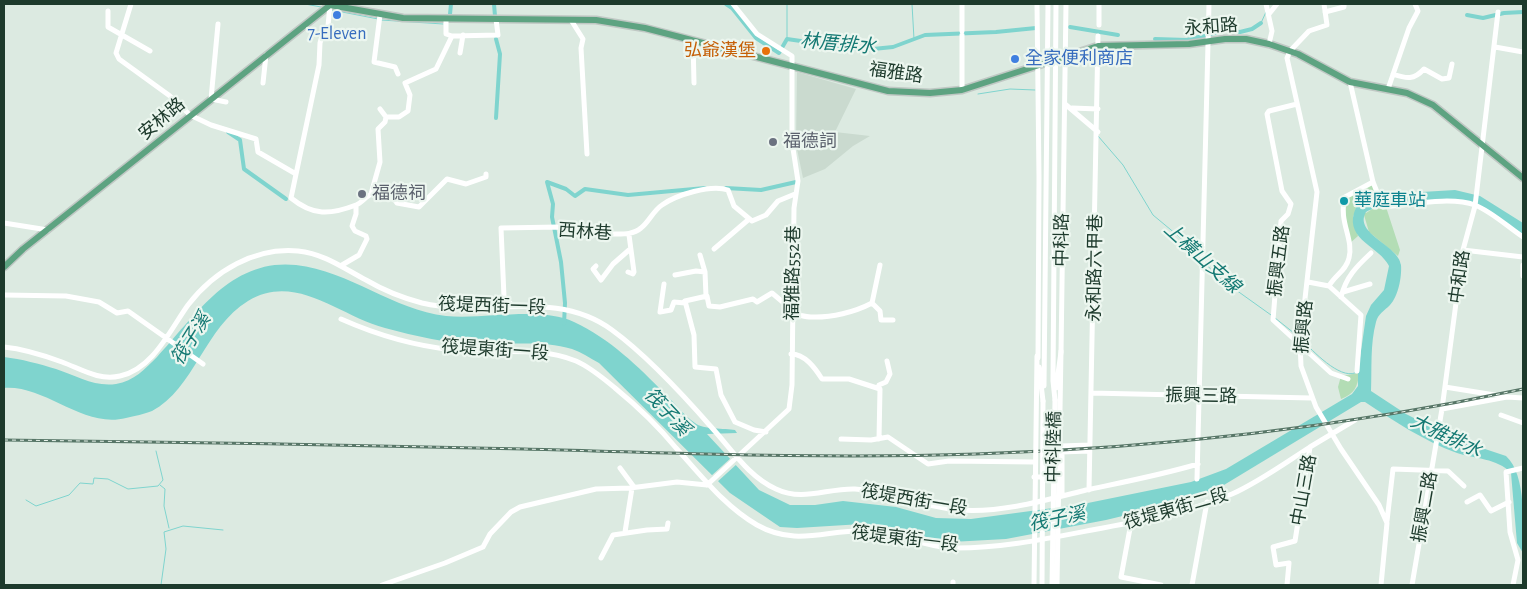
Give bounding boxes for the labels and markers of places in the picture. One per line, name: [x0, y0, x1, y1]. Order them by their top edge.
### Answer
marker: 7-Eleven: [331, 9, 343, 21]
place label: 7-Eleven: [308, 23, 366, 45]
place label: 弘爺漢堡: [684, 40, 756, 62]
marker: 弘爺漢堡: [760, 45, 772, 57]
place label: 全家便利商店: [1025, 48, 1133, 70]
marker: 全家便利商店: [1009, 53, 1021, 65]
place label: 福德詞: [783, 131, 837, 153]
marker: 福德詞: [767, 136, 779, 148]
place label: 福德祠: [372, 183, 426, 205]
marker: 福德祠: [356, 188, 368, 200]
place label: 華庭車站: [1354, 190, 1426, 212]
marker: 華庭車站: [1338, 195, 1350, 207]

